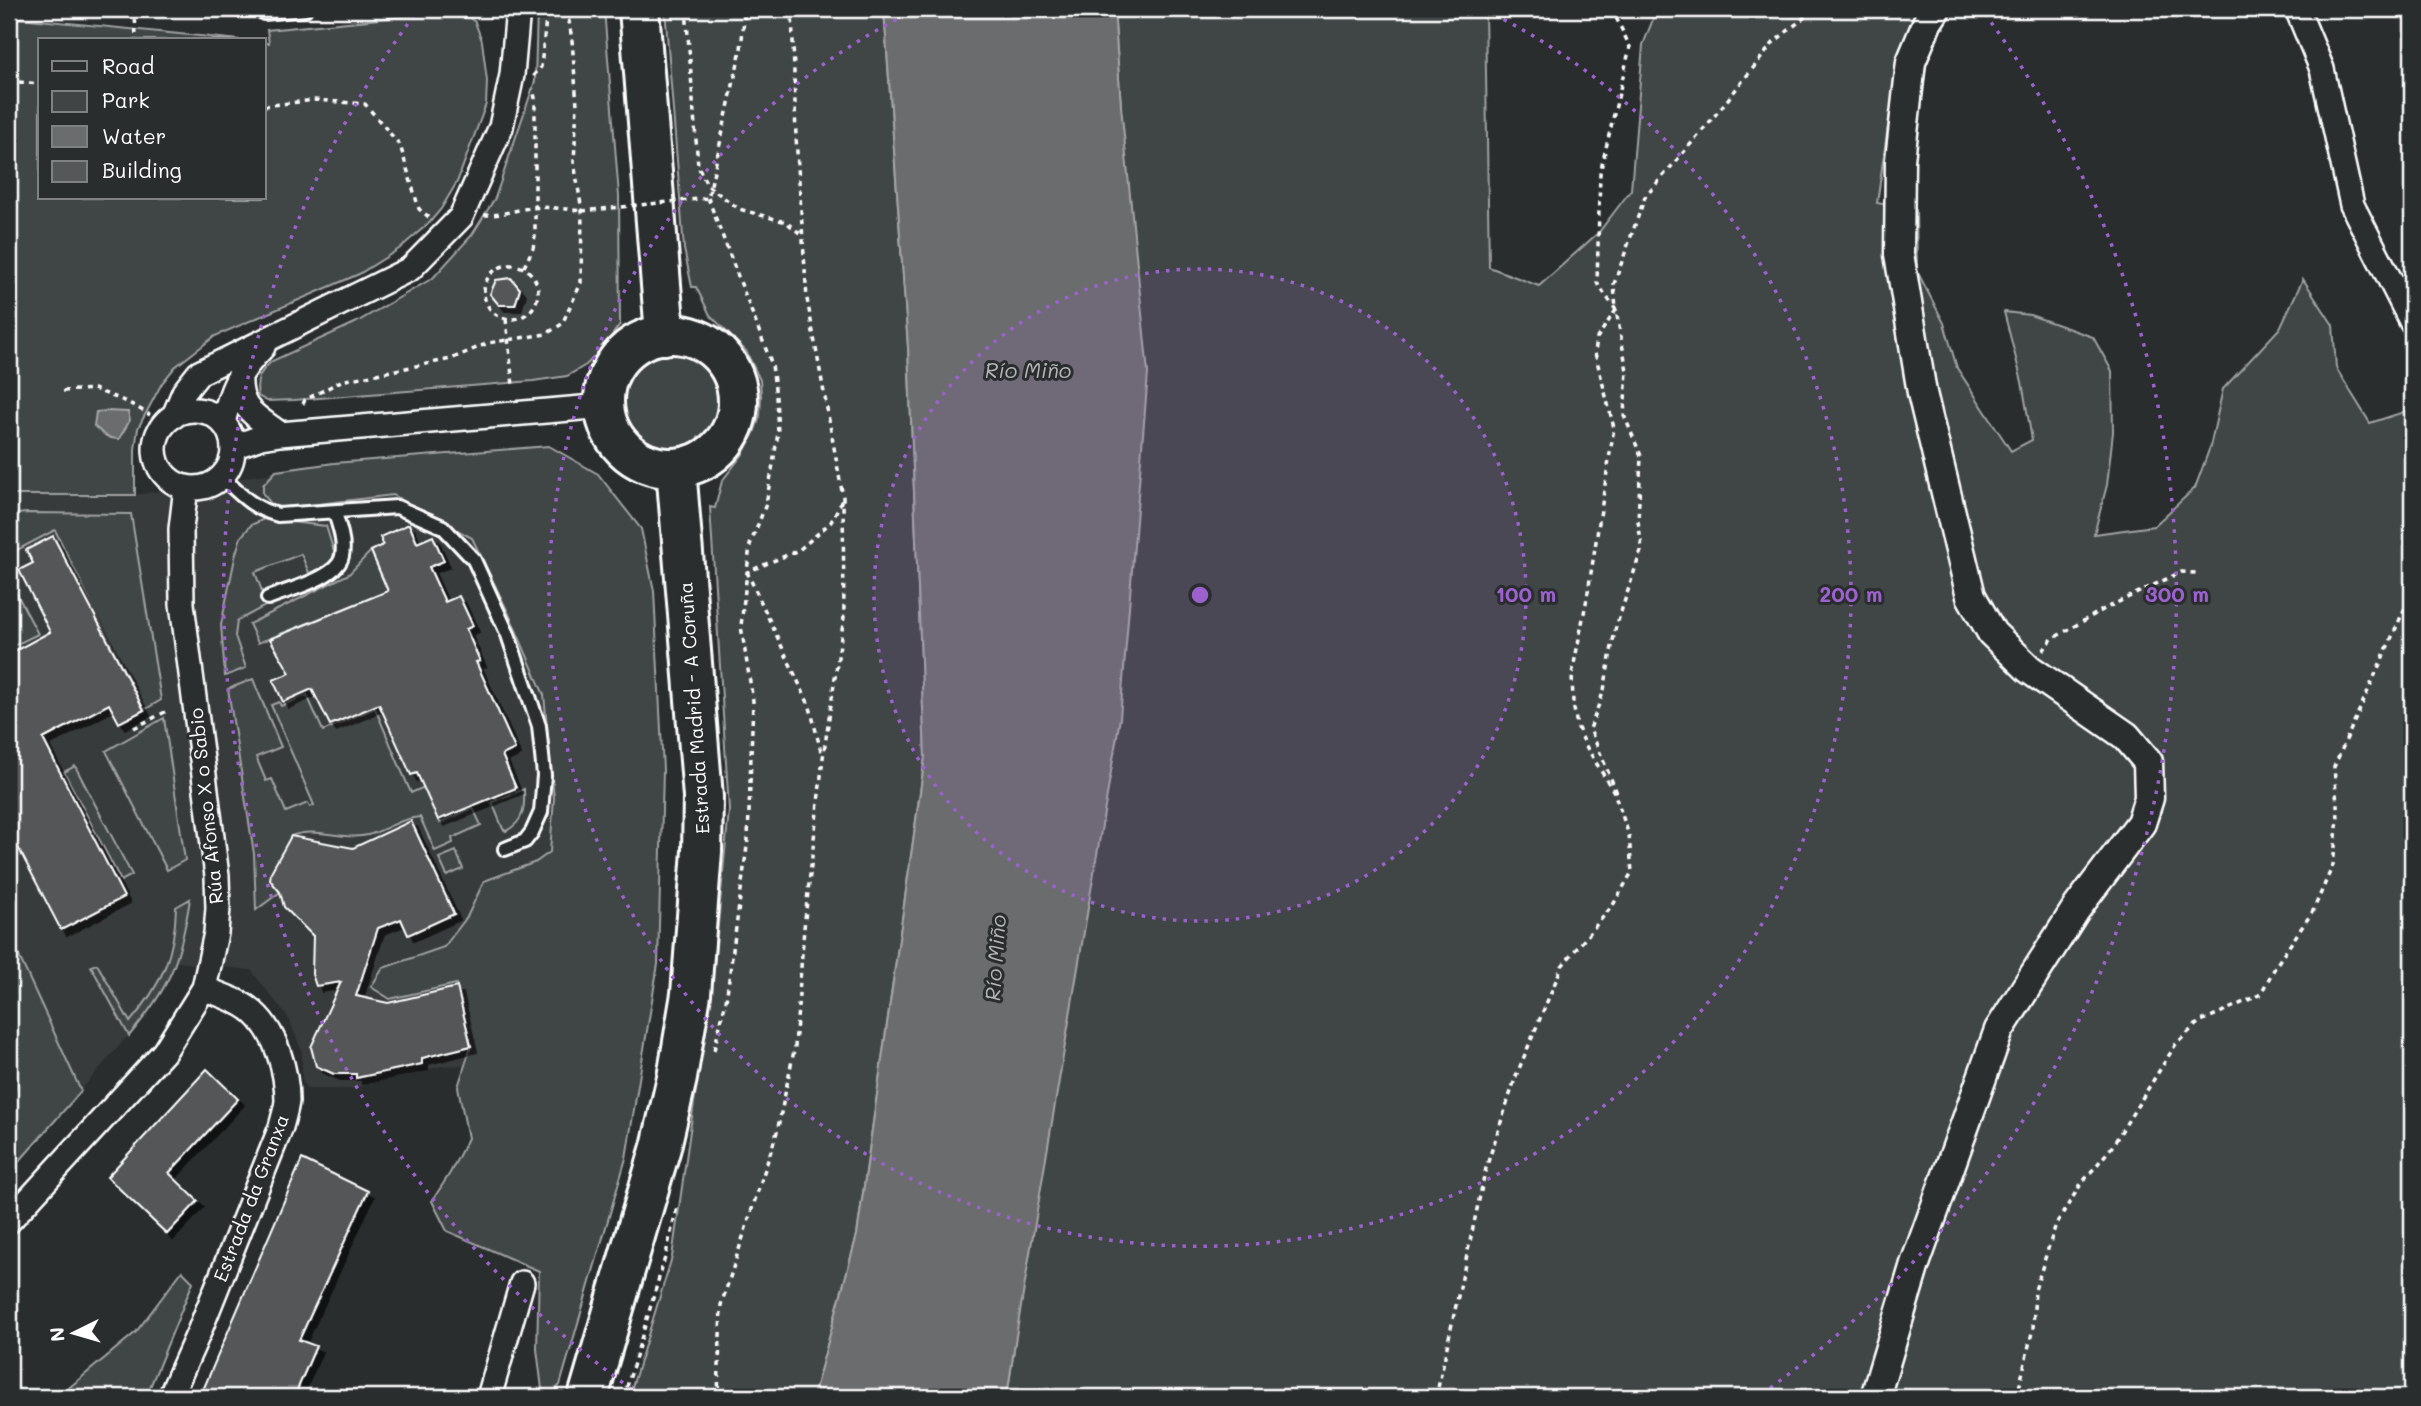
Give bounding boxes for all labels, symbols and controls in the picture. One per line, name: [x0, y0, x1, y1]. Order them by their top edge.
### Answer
legend: [38, 38, 266, 200]
text: Road: [102, 52, 154, 79]
text: Park: [102, 86, 150, 113]
text: Water: [102, 122, 166, 149]
text: Building: [102, 156, 182, 183]
water label: Río Miño: [985, 356, 1071, 383]
text: 100 m: [1496, 580, 1556, 607]
text: 200 m: [1820, 580, 1882, 607]
text: 300 m: [2145, 580, 2209, 607]
street label: Estrada Madrid - A Coruña: [672, 581, 715, 835]
centre of rings: [1188, 583, 1212, 607]
street label: Rúa Afonso X o Sabio: [183, 707, 228, 905]
water label: Río Miño: [978, 914, 1011, 1002]
street label: Estrada da Granxa: [207, 1111, 294, 1285]
north arrow: [38, 1298, 108, 1368]
text: N: [43, 1326, 70, 1343]

